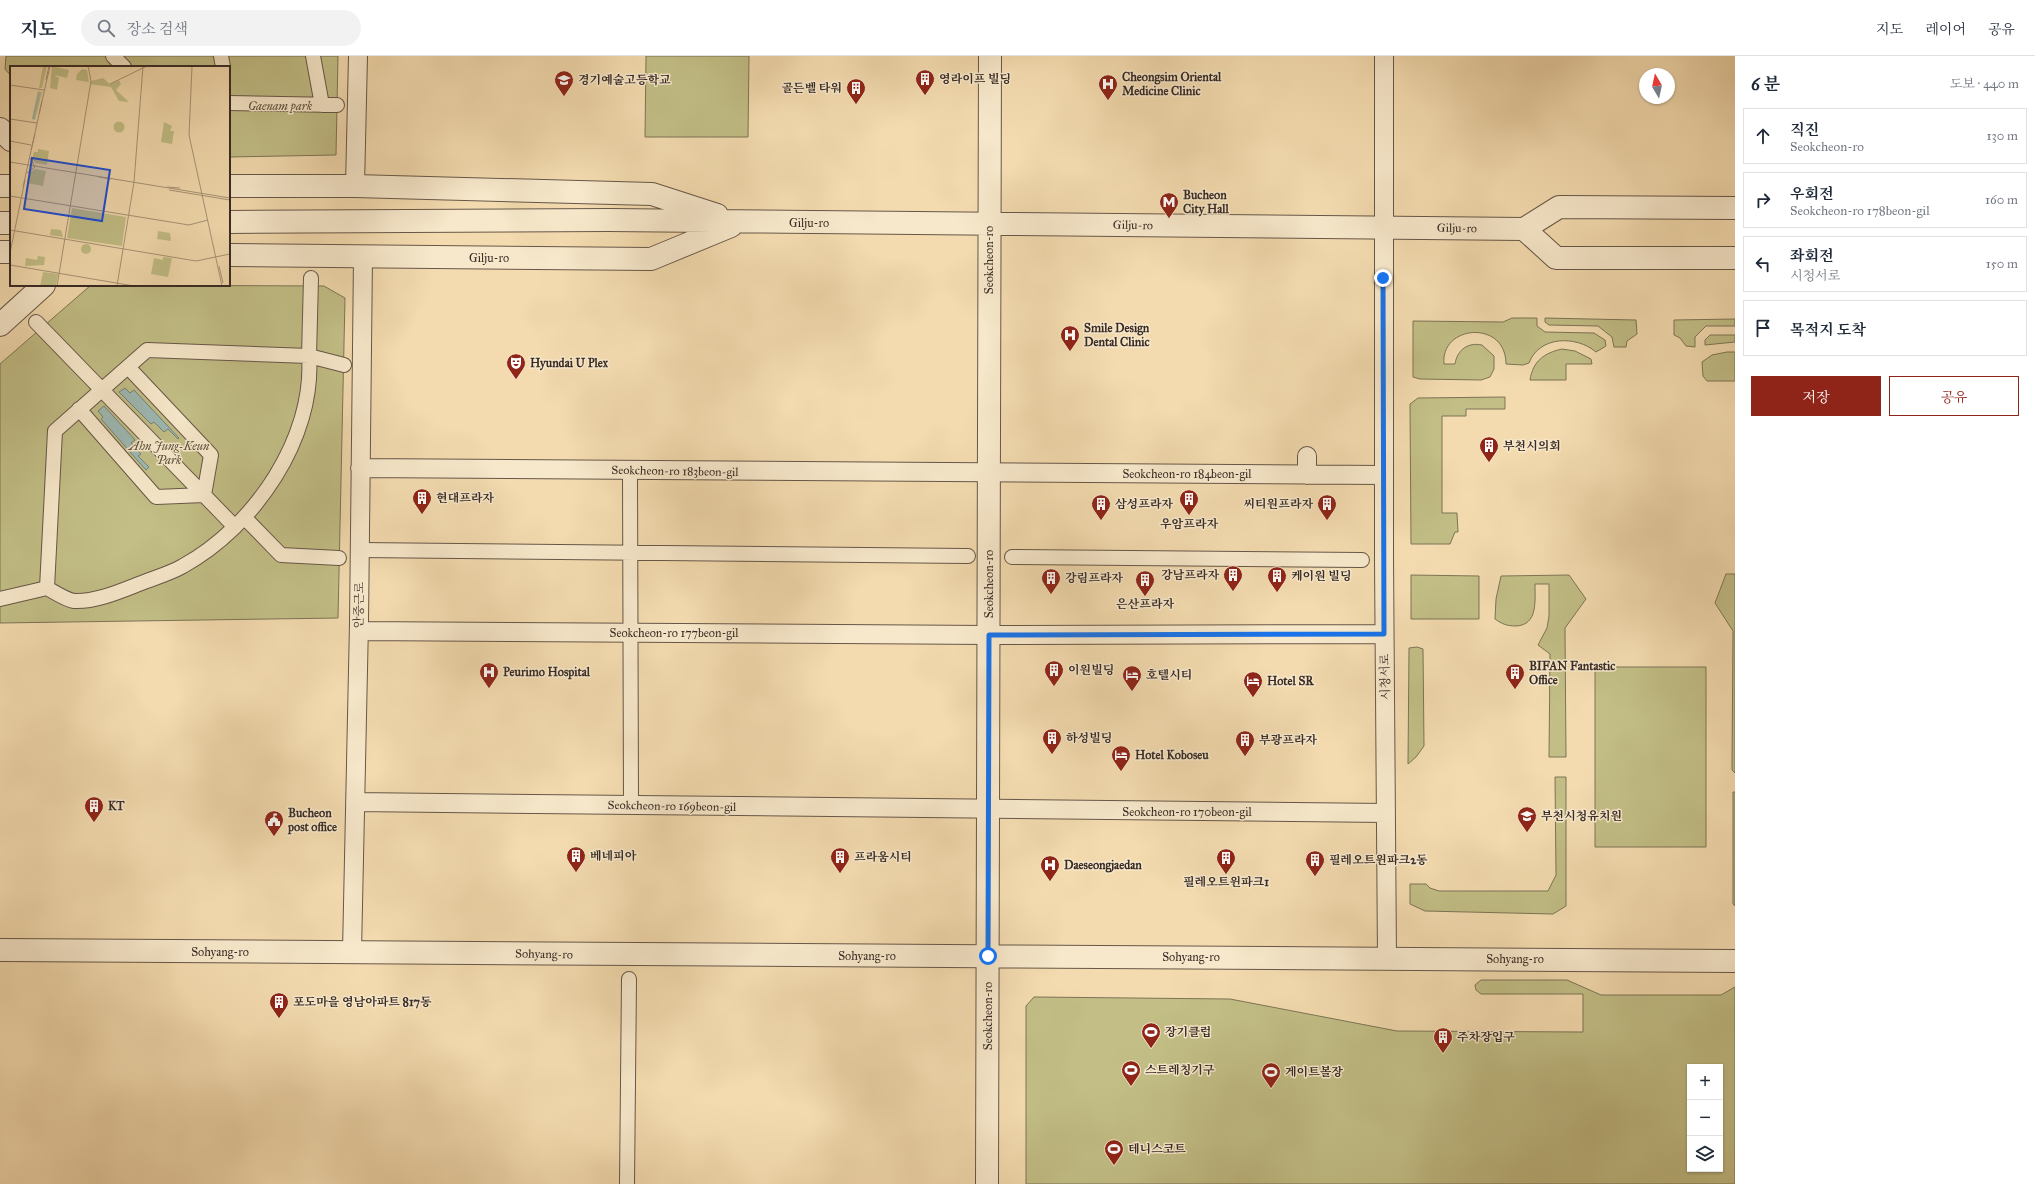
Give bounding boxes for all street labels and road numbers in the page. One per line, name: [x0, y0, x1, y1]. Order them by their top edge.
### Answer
street label: Gilju-ro: [789, 216, 829, 230]
street label: Gilju-ro: [1113, 218, 1153, 232]
street label: Gilju-ro: [1437, 221, 1477, 235]
street label: Seokcheon-ro: [982, 226, 996, 294]
street label: Gilju-ro: [469, 251, 509, 265]
street label: Seokcheon-ro 183beon-gil: [611, 463, 740, 480]
street label: Seokcheon-ro 184beon-gil: [1122, 467, 1252, 482]
street label: Seokcheon-ro: [982, 550, 996, 618]
street label: 안중근로: [352, 581, 366, 628]
street label: Seokcheon-ro 177beon-gil: [610, 626, 739, 641]
street label: 시청서로: [1378, 653, 1392, 700]
street label: Seokcheon-ro 169beon-gil: [608, 798, 737, 815]
street label: Seokcheon-ro 170beon-gil: [1122, 805, 1253, 820]
street label: Sohyang-ro: [191, 945, 249, 960]
street label: Sohyang-ro: [515, 946, 573, 963]
street label: Sohyang-ro: [838, 949, 896, 964]
street label: Sohyang-ro: [1162, 950, 1220, 965]
street label: Sohyang-ro: [1486, 952, 1544, 967]
street label: Seokcheon-ro: [981, 982, 995, 1050]

